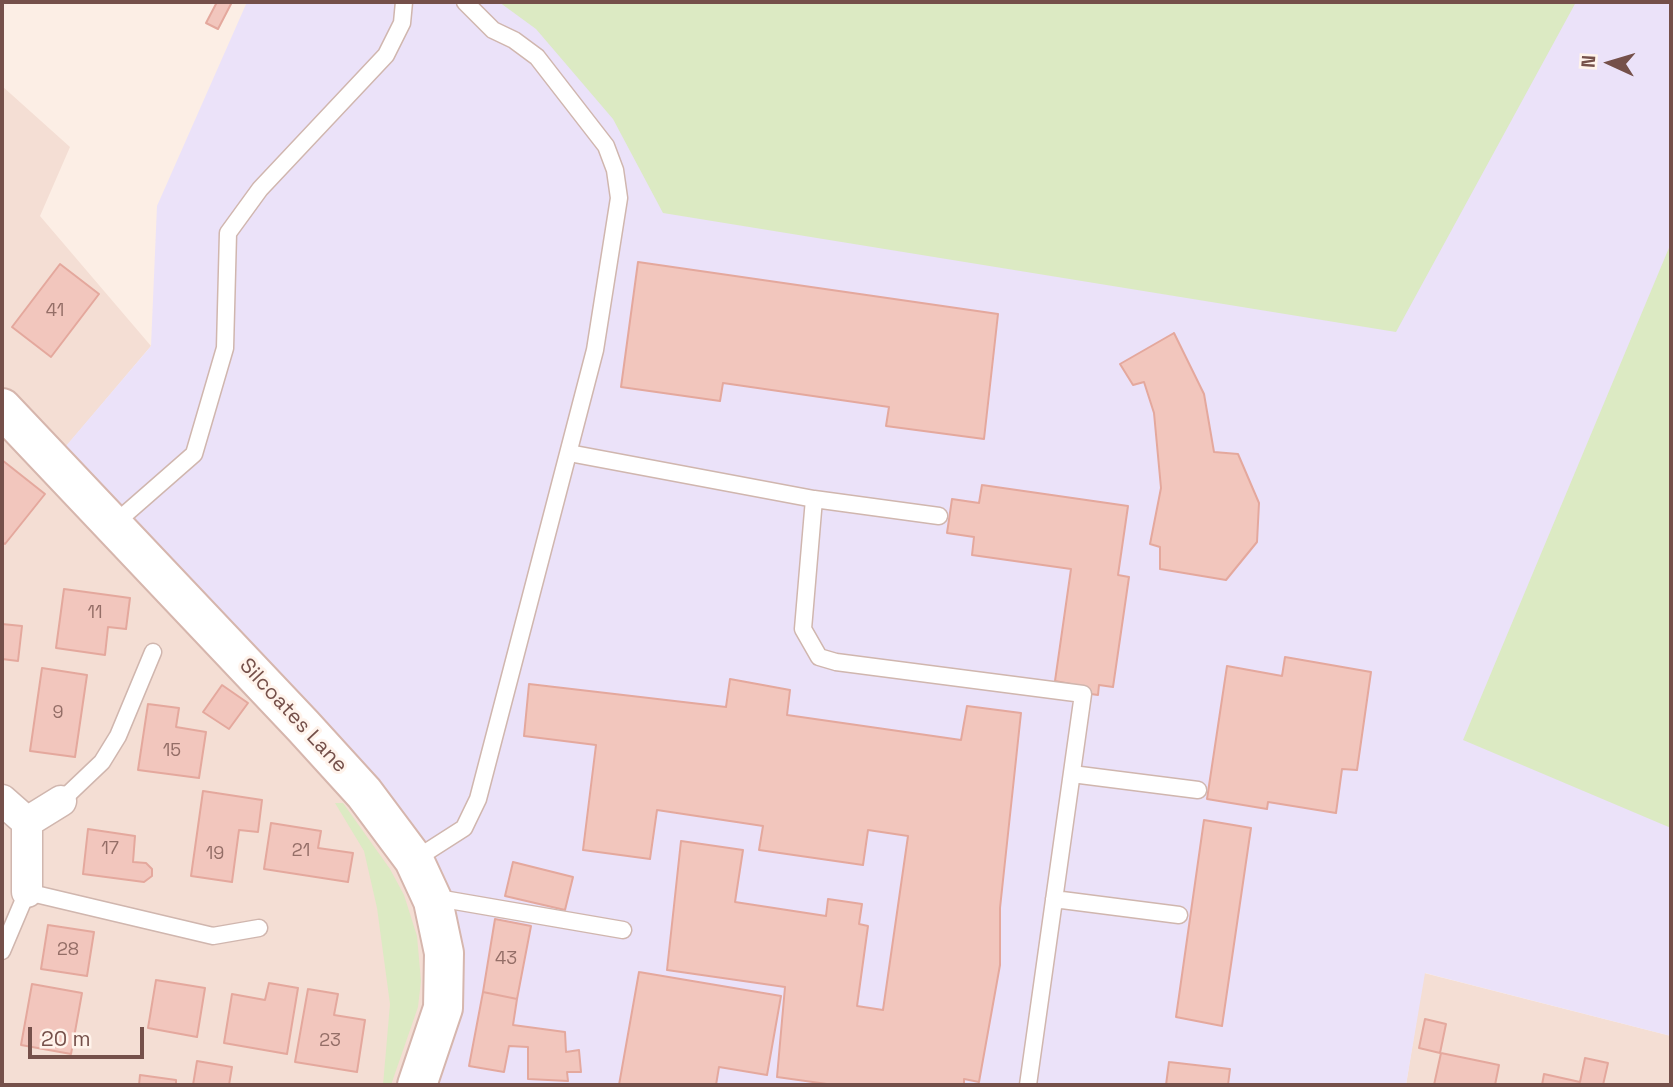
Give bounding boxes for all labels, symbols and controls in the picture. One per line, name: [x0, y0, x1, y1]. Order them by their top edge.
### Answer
north arrow: [1575, 28, 1645, 98]
text: N: [1576, 54, 1601, 69]
house number: 41: [46, 300, 64, 322]
house number: 11: [87, 602, 103, 624]
street label: Silcoates Lane: [234, 654, 352, 778]
house number: 9: [52, 702, 64, 724]
house number: 15: [163, 740, 181, 762]
house number: 17: [101, 838, 119, 860]
house number: 21: [292, 840, 310, 862]
house number: 19: [206, 843, 224, 865]
house number: 28: [57, 939, 79, 961]
house number: 43: [495, 948, 517, 970]
scale bar: [32, 1014, 147, 1058]
text: 20 m: [41, 1025, 91, 1052]
house number: 23: [319, 1030, 341, 1052]

